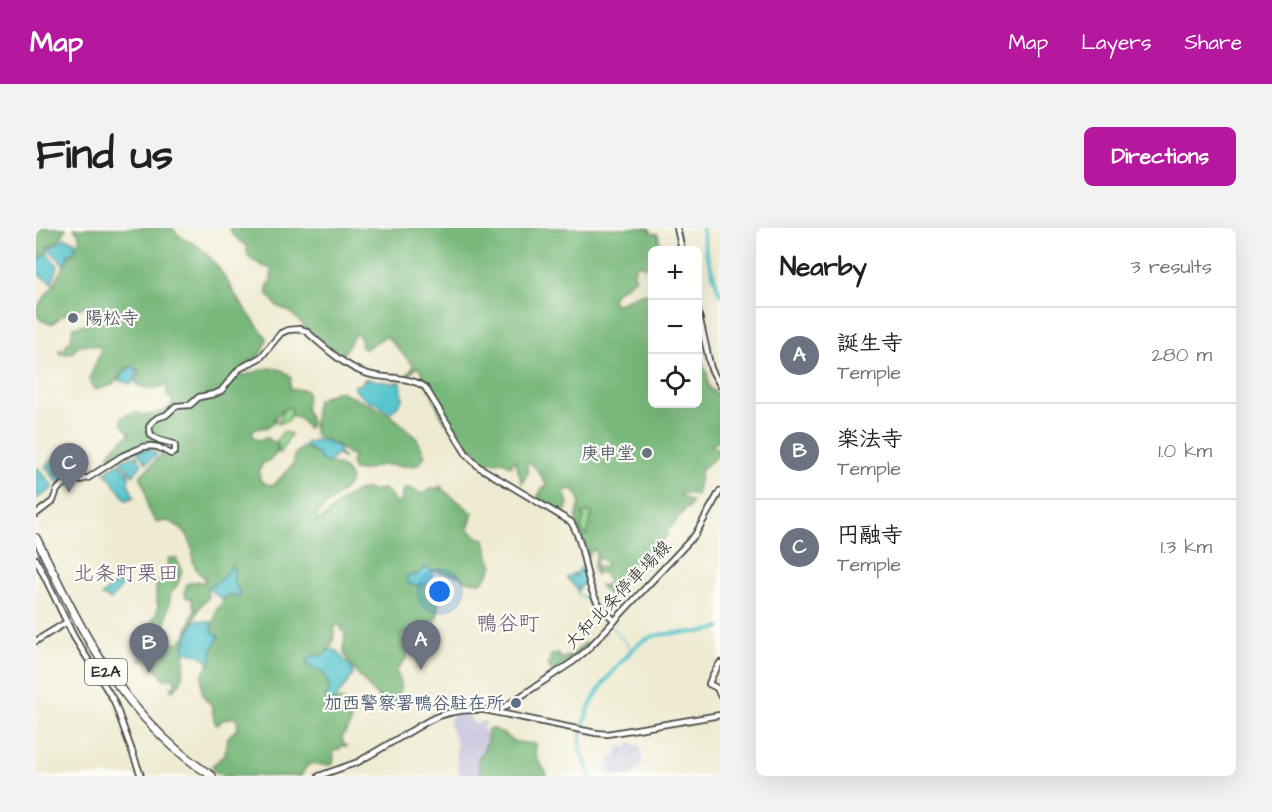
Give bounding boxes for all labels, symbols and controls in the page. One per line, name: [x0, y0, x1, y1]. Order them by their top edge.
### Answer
text: Map: [30, 23, 83, 62]
text: Map: [1008, 28, 1048, 57]
text: Layers: [1081, 28, 1151, 57]
text: Share: [1184, 28, 1242, 57]
text: Find us: [36, 127, 173, 185]
button: Directions: [1084, 127, 1236, 186]
map controls: [648, 246, 702, 408]
button: +: [648, 246, 702, 300]
text: Nearby: [780, 249, 867, 285]
text: 3 results: [1130, 253, 1212, 281]
button: −: [648, 300, 702, 354]
place label: 陽松寺: [85, 306, 139, 331]
marker: 陽松寺: [66, 311, 80, 325]
text: 誕生寺: [837, 328, 903, 359]
text: A: [793, 341, 806, 369]
text: 280 m: [1151, 341, 1212, 369]
button: locate: [648, 354, 702, 408]
text: Temple: [837, 359, 901, 387]
text: 楽法寺: [837, 424, 903, 455]
text: B: [792, 437, 807, 465]
text: 1.0 km: [1158, 437, 1212, 465]
place label: 庚申堂: [581, 441, 635, 466]
pin: C: [50, 444, 88, 493]
marker: 庚申堂: [640, 446, 654, 460]
text: Temple: [837, 455, 901, 483]
text: 円融寺: [837, 520, 903, 551]
text: C: [792, 533, 807, 561]
text: 1.3 km: [1161, 533, 1212, 561]
street label: 大和北条停車場線: [559, 535, 677, 655]
text: Temple: [837, 551, 901, 579]
district label: 北条町栗田: [74, 559, 179, 588]
your location: [425, 577, 454, 606]
district label: 鴨谷町: [477, 609, 540, 638]
pin: A: [402, 620, 440, 670]
pin: B: [130, 624, 168, 673]
road number: E2A: [85, 659, 127, 685]
place label: 加西警察署鴨谷駐在所: [324, 691, 504, 716]
marker: 加西警察署鴨谷駐在所: [509, 696, 523, 710]

